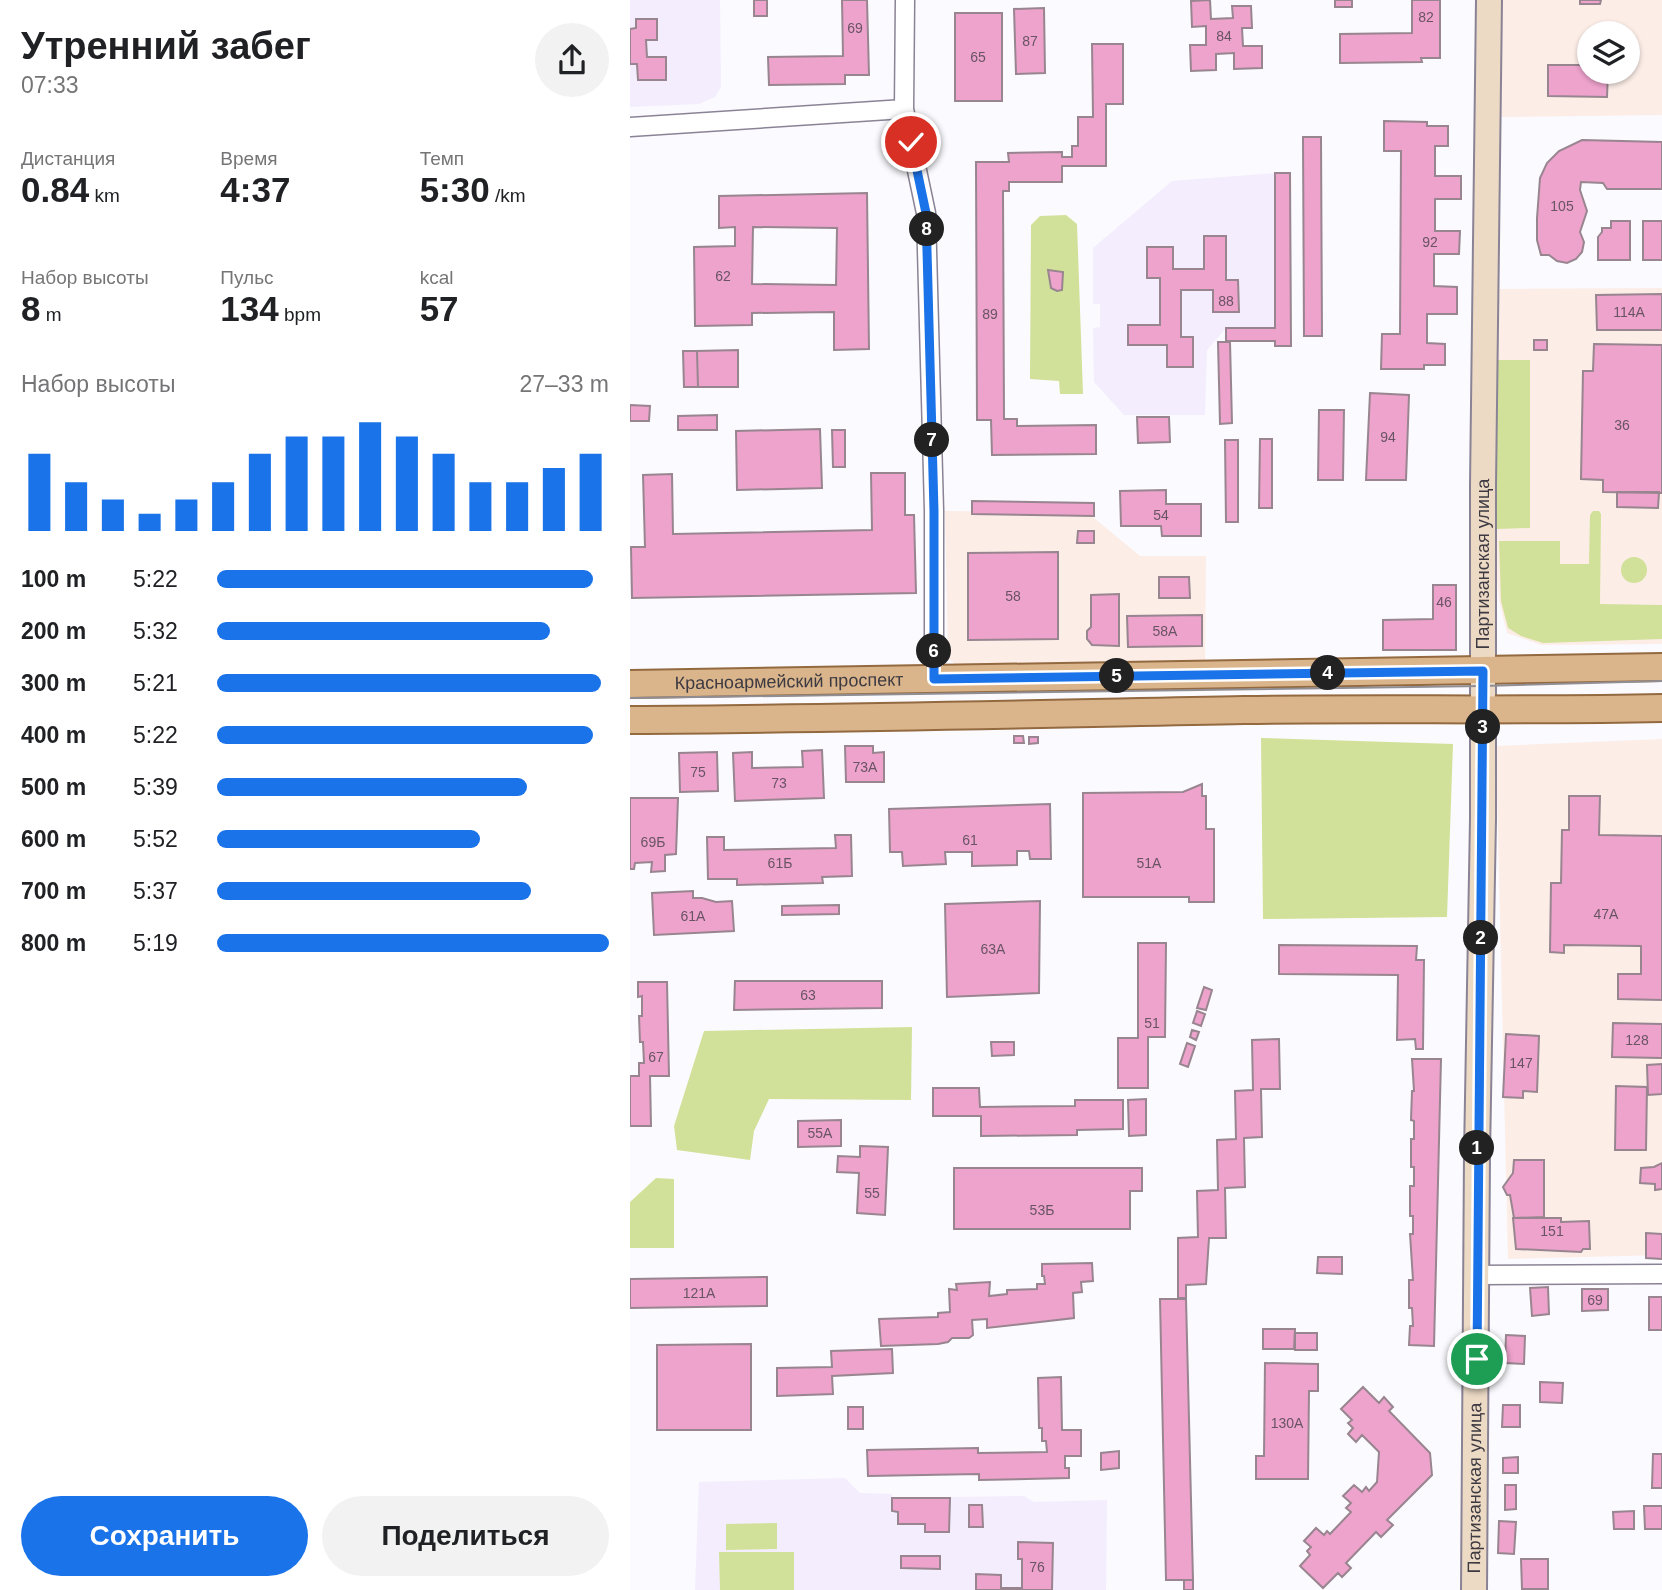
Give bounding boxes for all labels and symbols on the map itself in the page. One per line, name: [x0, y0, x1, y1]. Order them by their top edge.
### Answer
house number: 82: [1418, 9, 1434, 25]
house number: 69: [847, 20, 863, 36]
house number: 84: [1216, 28, 1232, 44]
house number: 87: [1022, 33, 1038, 49]
house number: 65: [970, 49, 986, 65]
pin: [881, 112, 941, 172]
house number: 105: [1550, 198, 1574, 214]
pin: 8: [910, 212, 944, 246]
house number: 92: [1422, 234, 1438, 250]
house number: 62: [715, 268, 731, 284]
house number: 88: [1218, 293, 1234, 309]
house number: 114А: [1613, 304, 1645, 320]
house number: 89: [982, 306, 998, 322]
house number: 36: [1614, 417, 1630, 433]
pin: 7: [914, 422, 950, 458]
house number: 94: [1380, 429, 1396, 445]
street label: Партизанская улица: [1473, 478, 1493, 649]
house number: 54: [1153, 507, 1169, 523]
house number: 58: [1005, 588, 1021, 604]
house number: 46: [1436, 594, 1452, 610]
house number: 58А: [1153, 623, 1178, 639]
pin: 6: [916, 634, 952, 668]
pin: 4: [1310, 656, 1346, 690]
pin: 5: [1100, 658, 1134, 694]
street label: Красноармейский проспект: [674, 669, 904, 693]
pin: 3: [1466, 710, 1500, 744]
house number: 73А: [853, 759, 878, 775]
house number: 75: [690, 764, 706, 780]
house number: 73: [771, 775, 787, 791]
house number: 61: [962, 832, 978, 848]
house number: 69Б: [641, 834, 665, 850]
house number: 61Б: [768, 855, 792, 871]
house number: 51А: [1137, 855, 1162, 871]
house number: 47А: [1594, 906, 1619, 922]
house number: 61А: [681, 908, 706, 924]
pin: 2: [1464, 920, 1498, 956]
house number: 63А: [981, 941, 1006, 957]
house number: 63: [800, 987, 816, 1003]
house number: 51: [1144, 1015, 1160, 1031]
house number: 128: [1625, 1032, 1649, 1048]
house number: 67: [648, 1049, 664, 1065]
house number: 147: [1509, 1055, 1533, 1071]
house number: 55А: [808, 1125, 833, 1141]
pin: 1: [1460, 1130, 1494, 1166]
house number: 55: [864, 1185, 880, 1201]
house number: 53Б: [1030, 1202, 1054, 1218]
house number: 151: [1540, 1223, 1564, 1239]
house number: 121А: [683, 1285, 716, 1301]
house number: 69: [1587, 1292, 1603, 1308]
pin: [1447, 1329, 1507, 1389]
street label: Партизанская улица: [1464, 1402, 1485, 1573]
house number: 130А: [1271, 1415, 1304, 1431]
house number: 76: [1029, 1559, 1045, 1575]

